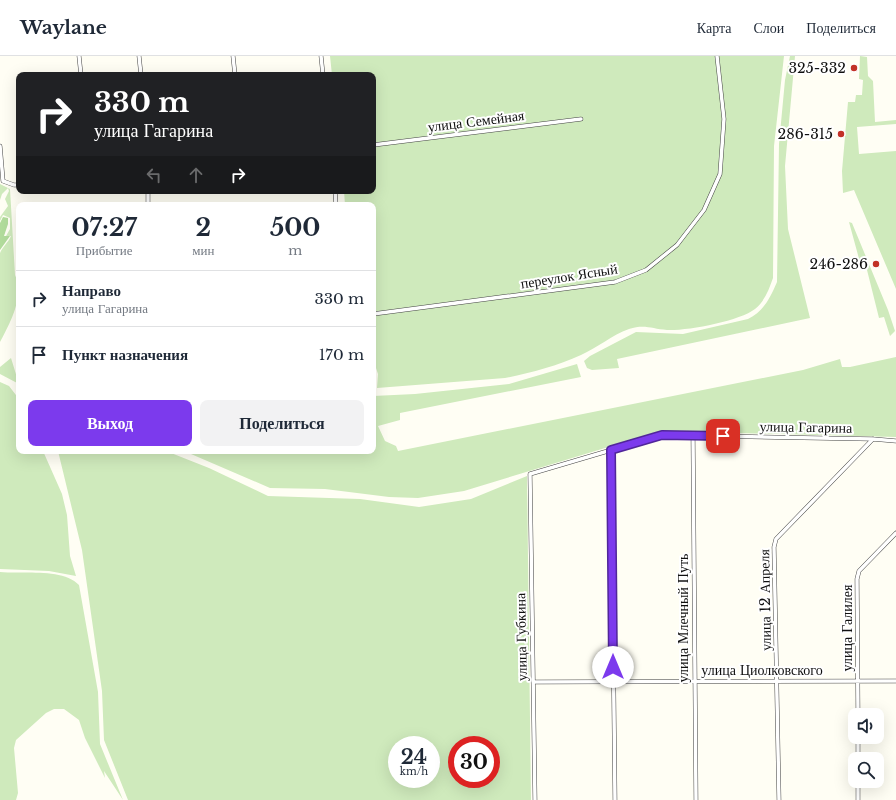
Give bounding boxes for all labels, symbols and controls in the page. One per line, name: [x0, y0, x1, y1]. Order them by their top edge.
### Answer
text: Waylane: [20, 16, 107, 39]
text: Карта: [697, 19, 731, 37]
text: Слои: [753, 19, 784, 37]
text: Поделиться: [806, 19, 876, 37]
place label: 325-332: [788, 59, 846, 77]
marker: 325-332: [849, 63, 859, 73]
text: 330 m: [94, 85, 189, 120]
icon: right: [28, 88, 80, 140]
street label: улица Семейная: [427, 106, 526, 136]
text: улица Гагарина: [94, 120, 213, 142]
place label: 286-315: [778, 125, 833, 143]
marker: 286-315: [836, 129, 846, 139]
icon: left: [143, 164, 165, 186]
icon: ahead: [185, 164, 207, 186]
icon: right: [227, 164, 249, 186]
text: 07:27: [72, 213, 137, 242]
text: 2: [196, 213, 211, 242]
text: 500: [270, 213, 321, 242]
text: Прибытие: [76, 242, 132, 259]
text: мин: [192, 242, 214, 259]
text: m: [288, 242, 302, 259]
place label: 246-286: [810, 255, 868, 273]
street label: переулок Ясный: [519, 259, 619, 293]
marker: 246-286: [871, 259, 881, 269]
text: Направо: [62, 281, 121, 300]
icon: right: [28, 288, 50, 310]
text: 330 m: [314, 289, 364, 308]
text: улица Гагарина: [62, 300, 148, 317]
icon: arrive: [28, 344, 50, 366]
text: Пункт назначения: [62, 345, 188, 364]
text: 170 m: [319, 345, 364, 364]
button: Выход: [28, 400, 192, 446]
button: Поделиться: [200, 400, 364, 446]
street label: улица Гагарина: [759, 417, 853, 437]
pin: [706, 419, 740, 453]
icon: arrive: [712, 425, 734, 447]
street label: улица 12 Апреля: [755, 548, 775, 651]
street label: улица Млечный Путь: [674, 554, 692, 682]
street label: улица Галилея: [838, 584, 856, 671]
street label: улица Губкина: [511, 592, 531, 681]
position arrow: [592, 646, 634, 688]
street label: улица Циолковского: [701, 661, 823, 679]
map controls: [848, 708, 884, 788]
button: sound: [848, 708, 884, 744]
speed limit sign: 30: [448, 736, 500, 788]
text: 24: [401, 745, 427, 769]
button: search: [848, 752, 884, 788]
text: km/h: [400, 765, 428, 778]

